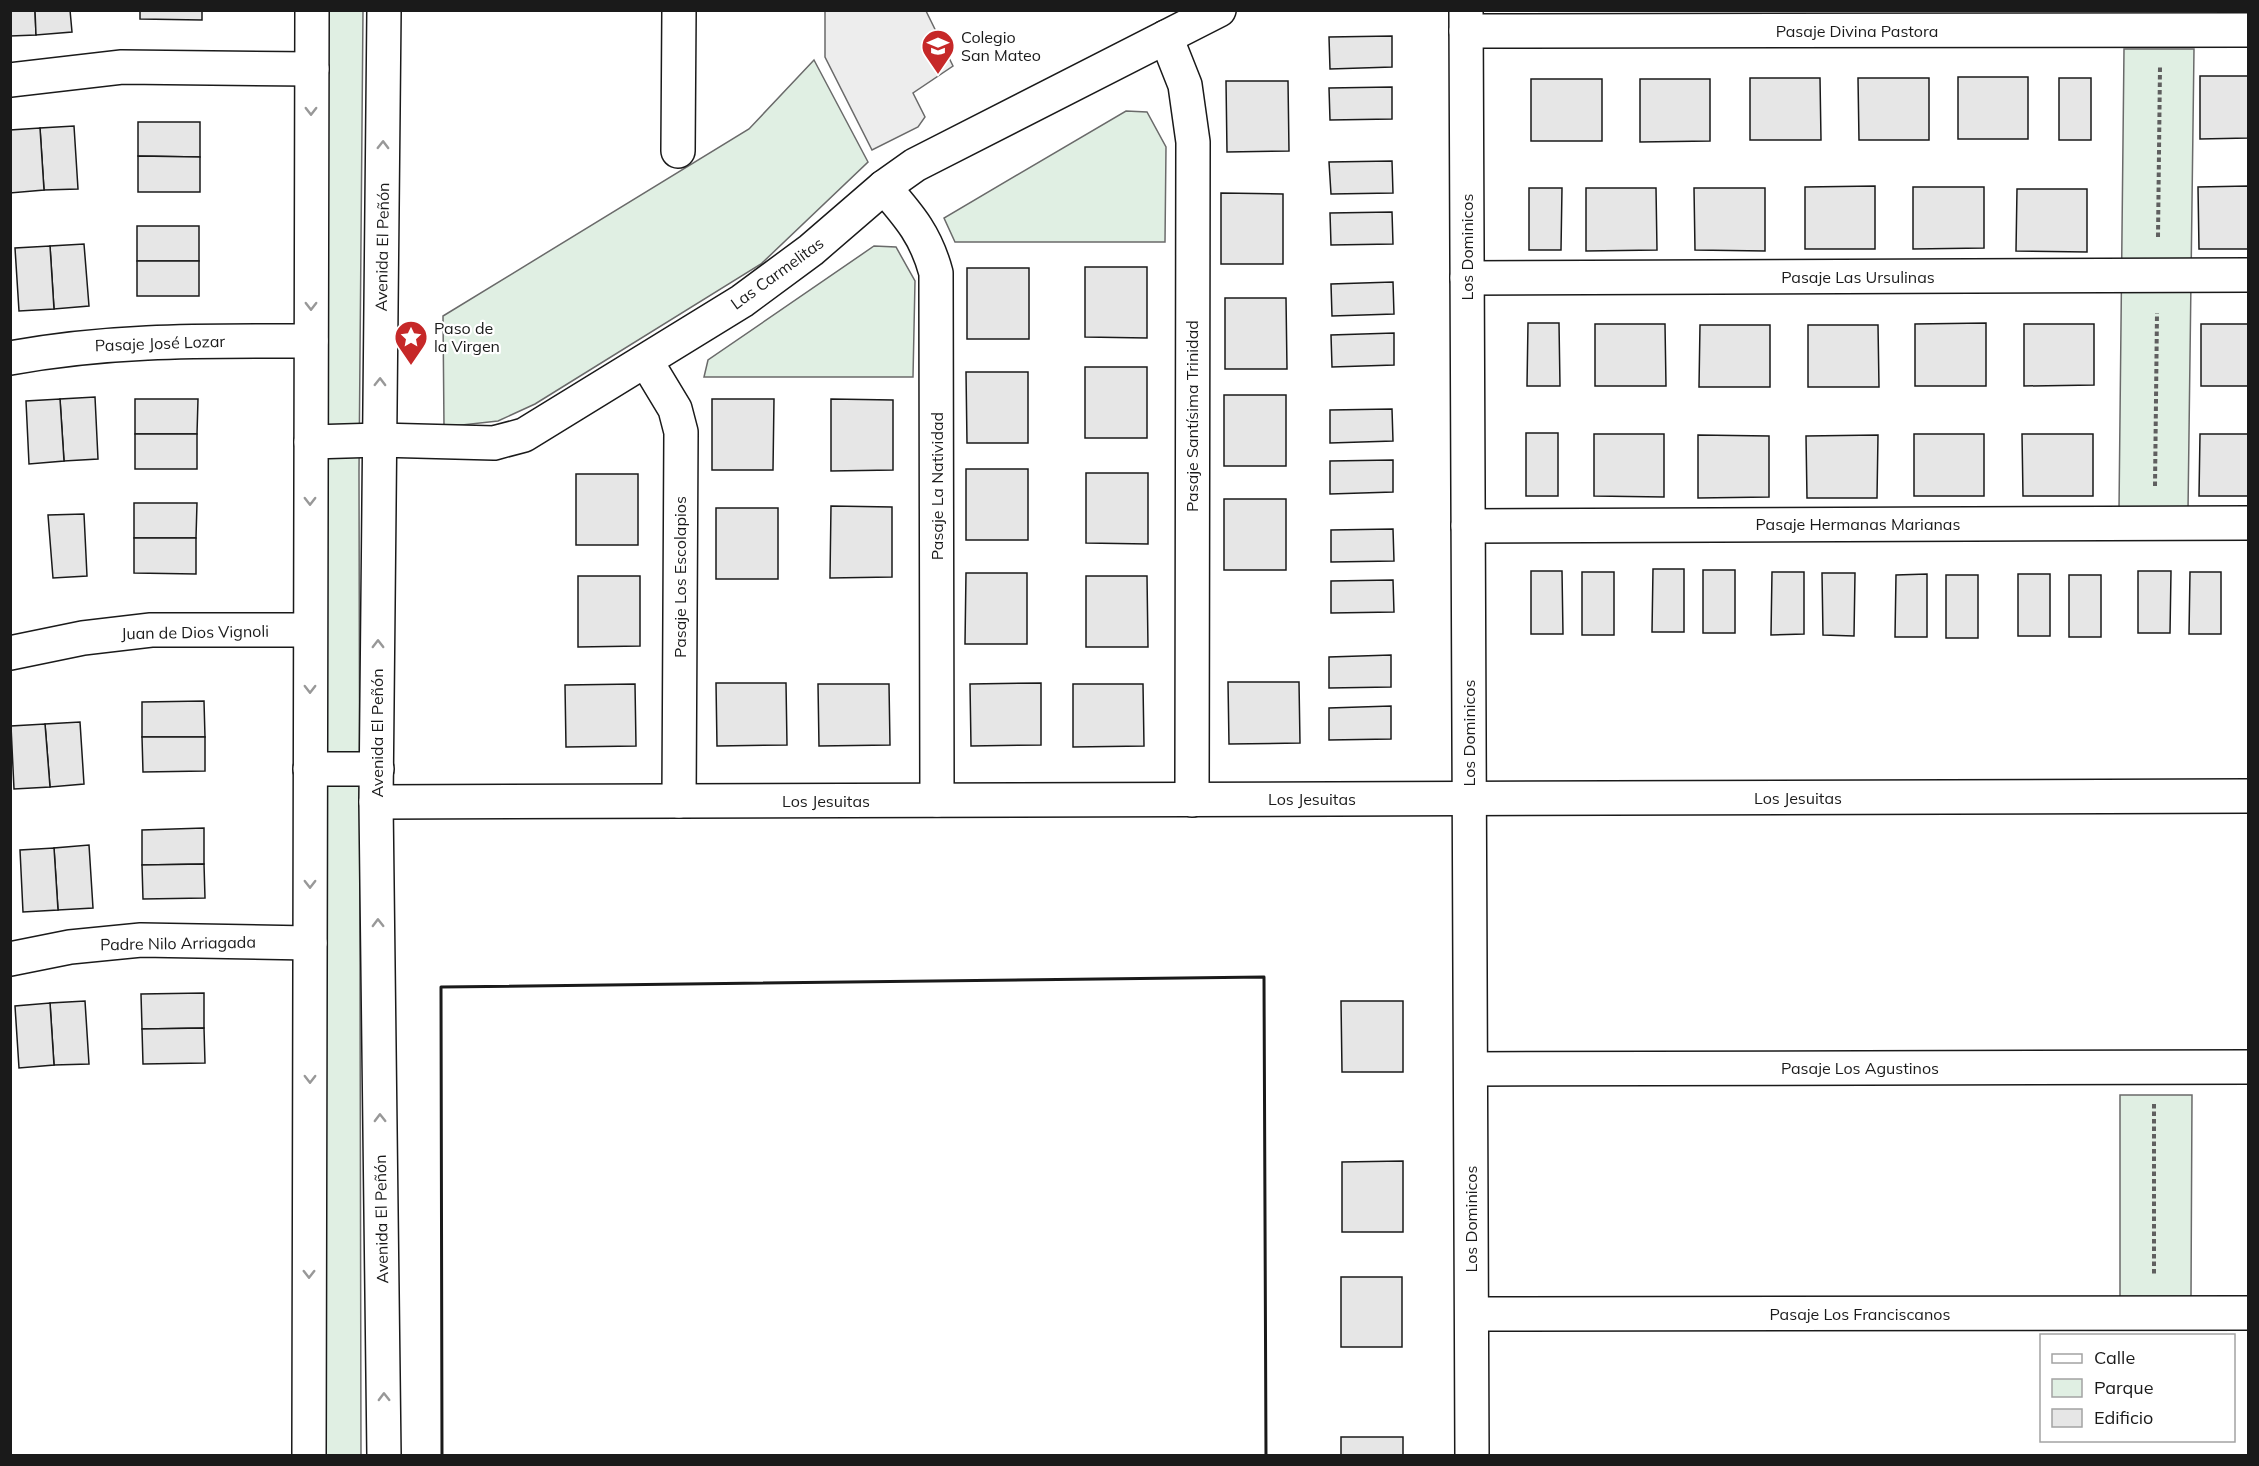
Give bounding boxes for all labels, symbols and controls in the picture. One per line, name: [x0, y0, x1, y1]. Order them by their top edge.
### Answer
street label: Pasaje Divina Pastora: [1776, 21, 1938, 41]
place label: Colegio San Mateo: [961, 27, 1041, 65]
school or university icon: Colegio San Mateo: [920, 28, 956, 75]
one-way arrow: [305, 106, 317, 115]
one-way arrow: [377, 140, 389, 149]
street label: Avenida El Peñón: [371, 182, 393, 312]
street label: Los Dominicos: [1457, 194, 1477, 300]
street label: Las Carmelitas: [727, 233, 827, 313]
street label: Pasaje Las Ursulinas: [1781, 267, 1935, 287]
one-way arrow: [305, 301, 317, 310]
place label: Paso de la Virgen: [434, 318, 500, 356]
place icon: Paso de la Virgen: [393, 319, 429, 366]
street label: Pasaje Santísima Trinidad: [1182, 320, 1202, 512]
street label: Pasaje José Lozar: [94, 331, 226, 355]
one-way arrow: [374, 377, 386, 386]
street label: Pasaje La Natividad: [927, 412, 947, 560]
one-way arrow: [304, 496, 316, 505]
street label: Pasaje Los Escolapios: [670, 496, 690, 658]
street label: Pasaje Hermanas Marianas: [1756, 514, 1960, 534]
street label: Juan de Dios Vignoli: [121, 621, 269, 643]
one-way arrow: [371, 640, 384, 649]
street label: Avenida El Peñón: [367, 668, 387, 798]
street label: Los Dominicos: [1459, 680, 1479, 786]
one-way arrow: [304, 684, 316, 693]
street label: Los Jesuitas: [1754, 788, 1842, 808]
street label: Los Jesuitas: [1268, 789, 1356, 809]
street label: Los Jesuitas: [782, 791, 870, 811]
one-way arrow: [304, 879, 316, 888]
one-way arrow: [372, 919, 384, 928]
street label: Padre Nilo Arriagada: [100, 932, 256, 954]
street label: Pasaje Los Agustinos: [1781, 1058, 1939, 1078]
one-way arrow: [304, 1074, 316, 1083]
one-way arrow: [374, 1114, 386, 1123]
street label: Avenida El Peñón: [370, 1154, 392, 1284]
street label: Los Dominicos: [1461, 1166, 1481, 1272]
one-way arrow: [303, 1269, 315, 1278]
street label: Pasaje Los Franciscanos: [1770, 1304, 1950, 1324]
legend: [2040, 1334, 2235, 1442]
text: Calle: [2094, 1346, 2135, 1369]
text: Parque: [2094, 1376, 2153, 1399]
one-way arrow: [377, 1393, 390, 1402]
text: Edificio: [2094, 1406, 2153, 1429]

